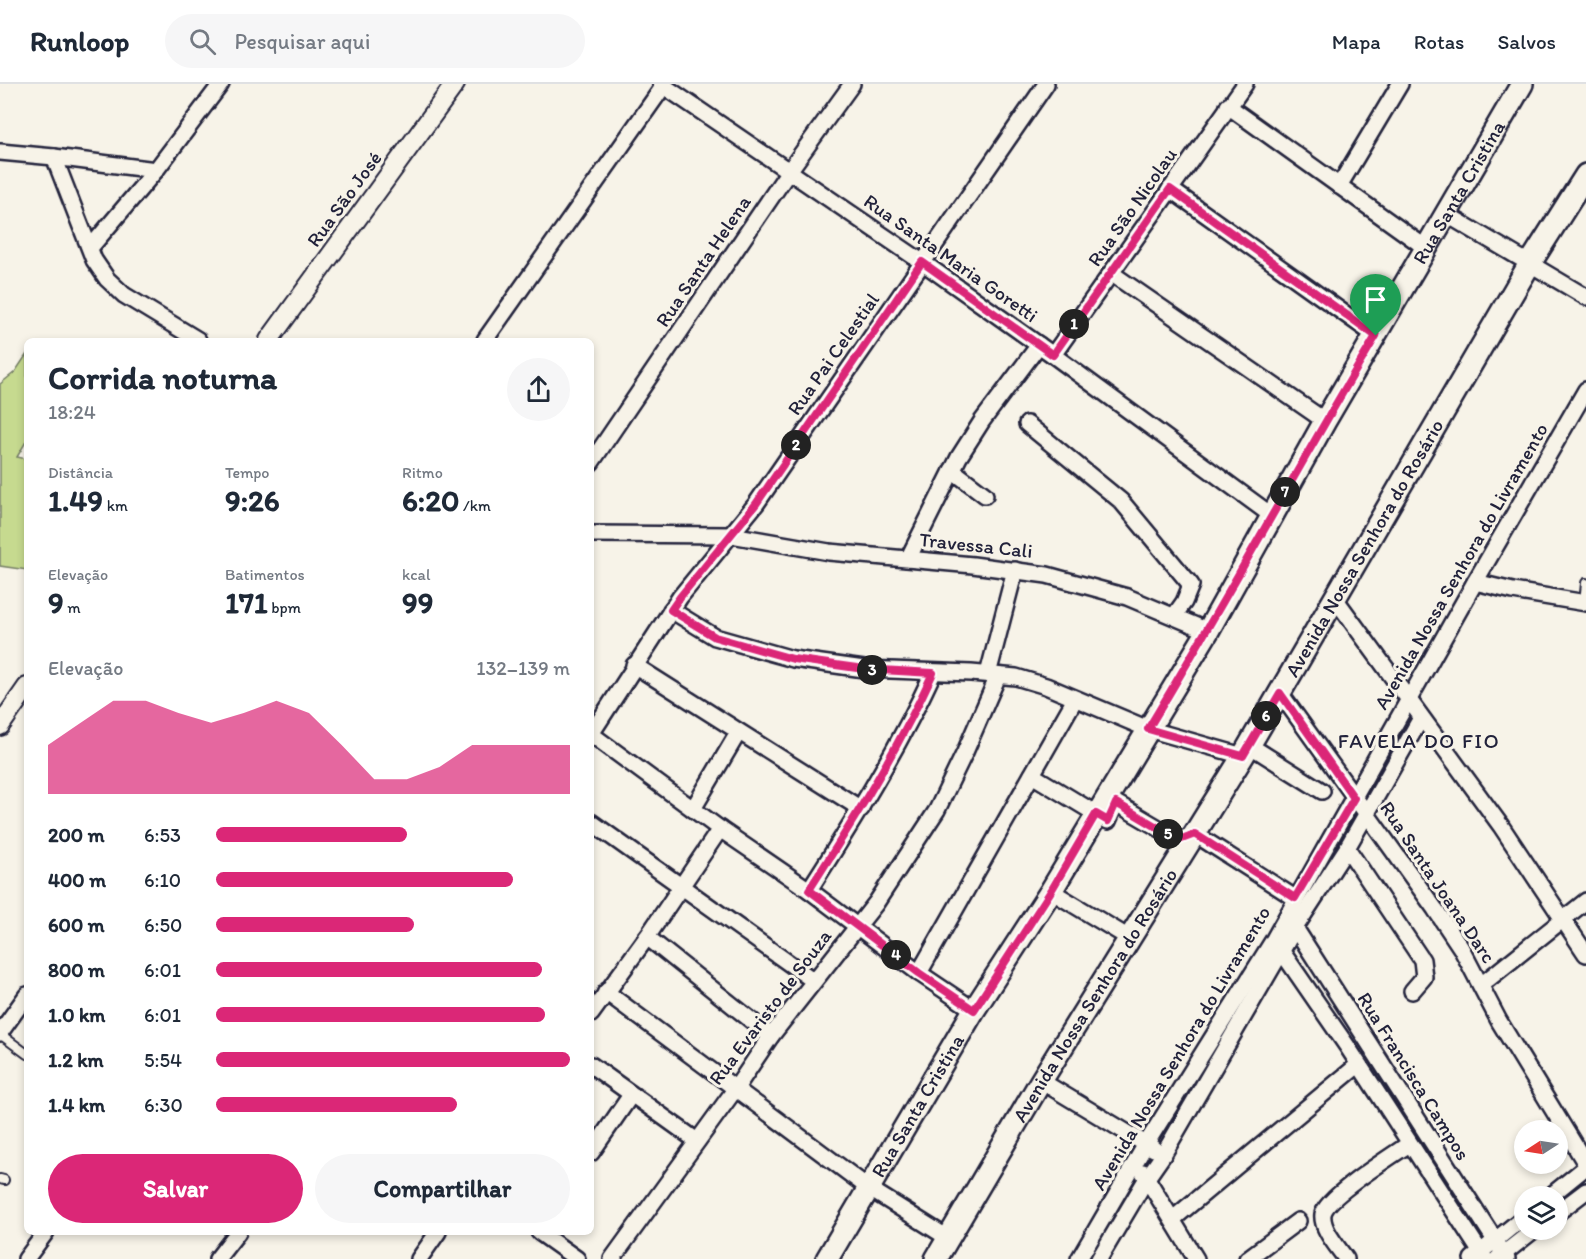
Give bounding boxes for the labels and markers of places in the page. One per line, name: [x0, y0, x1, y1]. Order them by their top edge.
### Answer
pin: [1350, 274, 1401, 336]
pin: 1: [1059, 309, 1089, 339]
pin: 2: [781, 430, 811, 460]
pin: 7: [1270, 477, 1300, 507]
pin: 3: [857, 655, 887, 685]
pin: 6: [1251, 701, 1281, 731]
pin: 5: [1153, 819, 1183, 849]
pin: 4: [881, 940, 911, 970]

